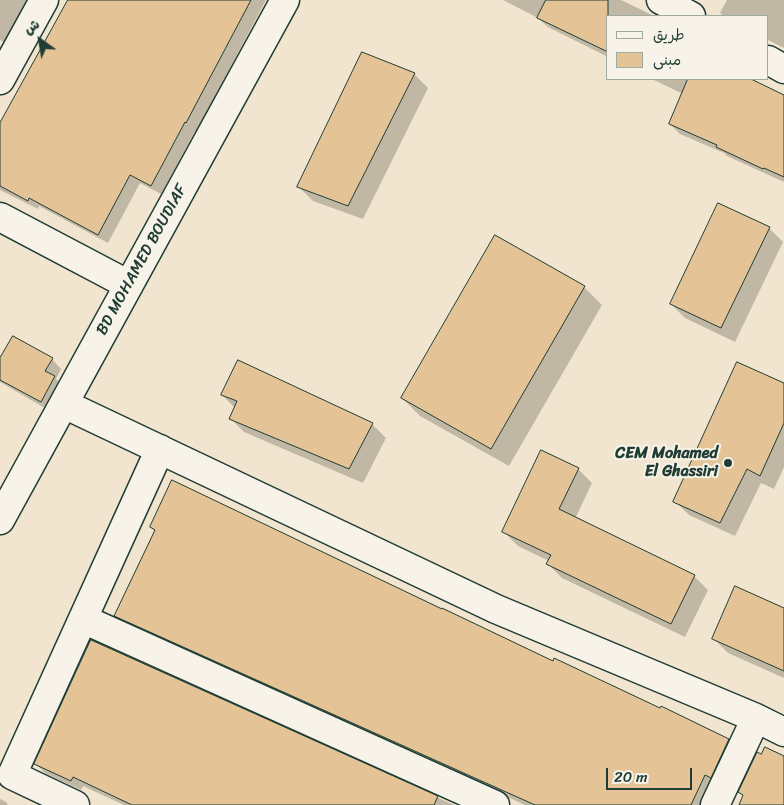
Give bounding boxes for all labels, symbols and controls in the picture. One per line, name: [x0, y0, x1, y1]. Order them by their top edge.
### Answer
text: ش: [19, 12, 45, 42]
north arrow: [15, 15, 65, 65]
legend: [606, 15, 769, 80]
text: طريق: [653, 22, 685, 48]
text: مبنى: [653, 47, 681, 73]
street label: BD MOHAMED BOUDIAF: [93, 181, 191, 339]
place label: CEM Mohamed El Ghassiri: [615, 444, 718, 482]
marker: CEM Mohamed El Ghassiri: [722, 457, 734, 469]
scale bar: [609, 758, 695, 790]
text: 20 m: [614, 764, 648, 790]

